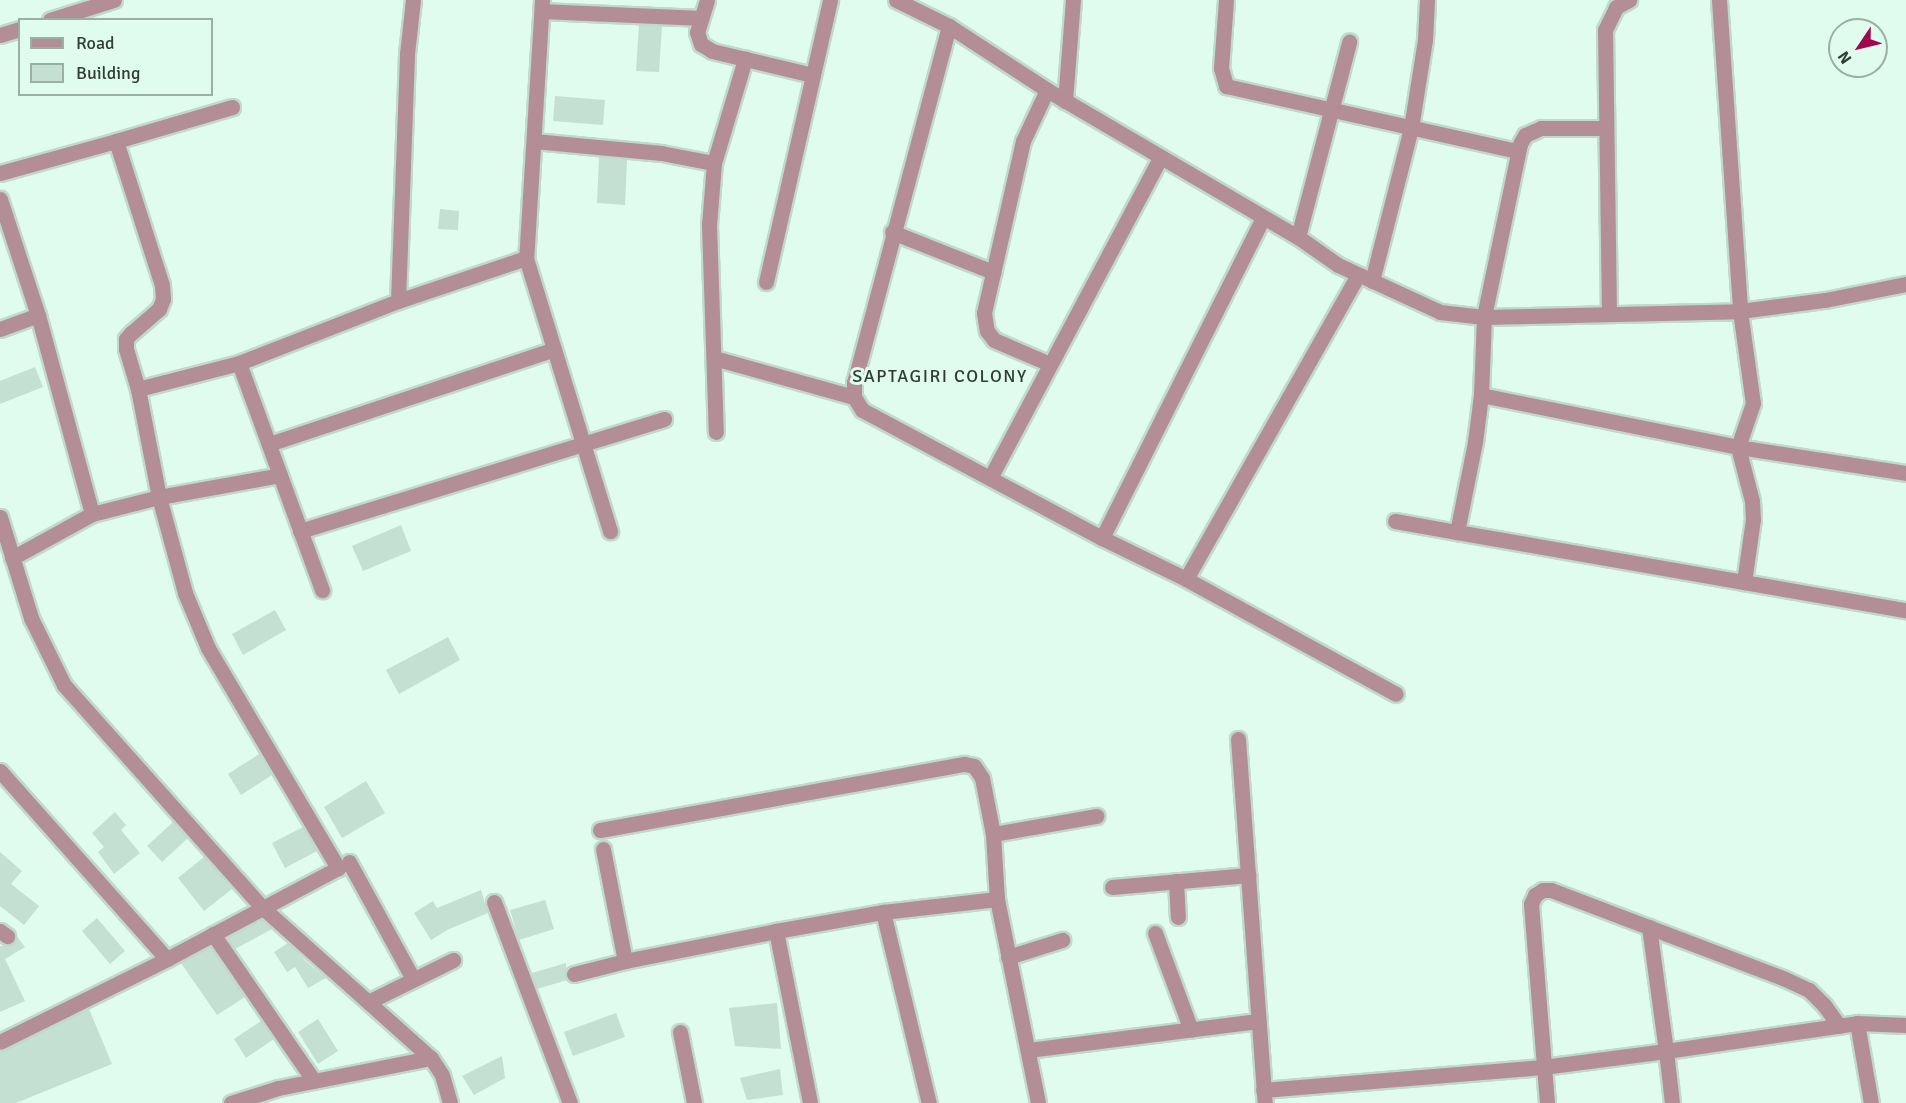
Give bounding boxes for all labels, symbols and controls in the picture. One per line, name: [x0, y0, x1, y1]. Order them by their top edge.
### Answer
legend: [18, 18, 213, 96]
north arrow: [1828, 18, 1888, 78]
text: Road: [76, 32, 115, 54]
text: N: [1834, 47, 1856, 67]
text: Building: [76, 62, 140, 84]
district label: SAPTAGIRI COLONY: [852, 365, 1028, 387]

